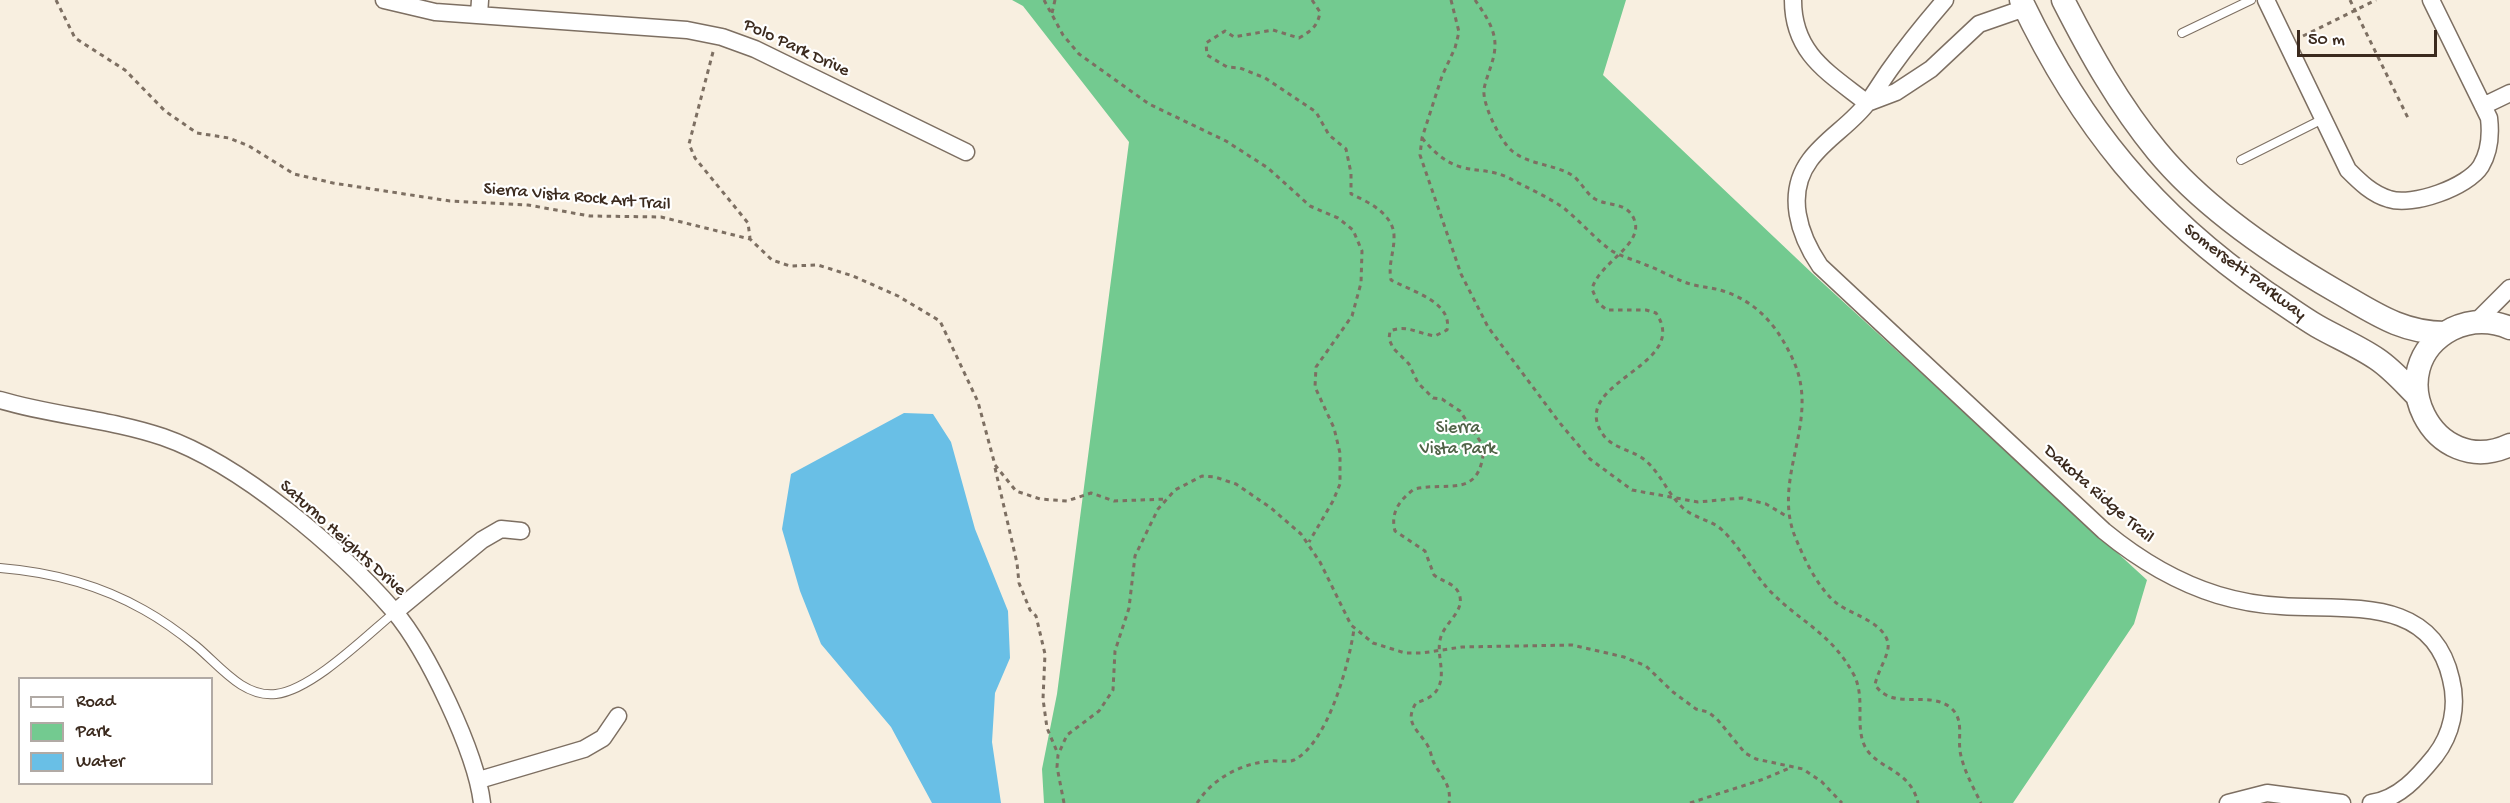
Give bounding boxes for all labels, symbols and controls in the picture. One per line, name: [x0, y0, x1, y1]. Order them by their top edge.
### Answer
street label: Polo Park Drive: [739, 15, 853, 83]
scale bar: [2300, 18, 2440, 56]
text: 50 m: [2308, 30, 2345, 51]
street label: Sierra Vista Rock Art Trail: [483, 179, 671, 217]
street label: Somersett Parkway: [2178, 220, 2310, 326]
park label: Sierra Vista Park: [1420, 418, 1496, 460]
street label: Dakota Ridge Trail: [2038, 441, 2158, 549]
street label: Saturno Heights Drive: [274, 476, 410, 602]
legend: [18, 677, 213, 785]
text: Road: [76, 692, 115, 713]
text: Park: [76, 722, 110, 743]
text: Water: [76, 752, 124, 773]

